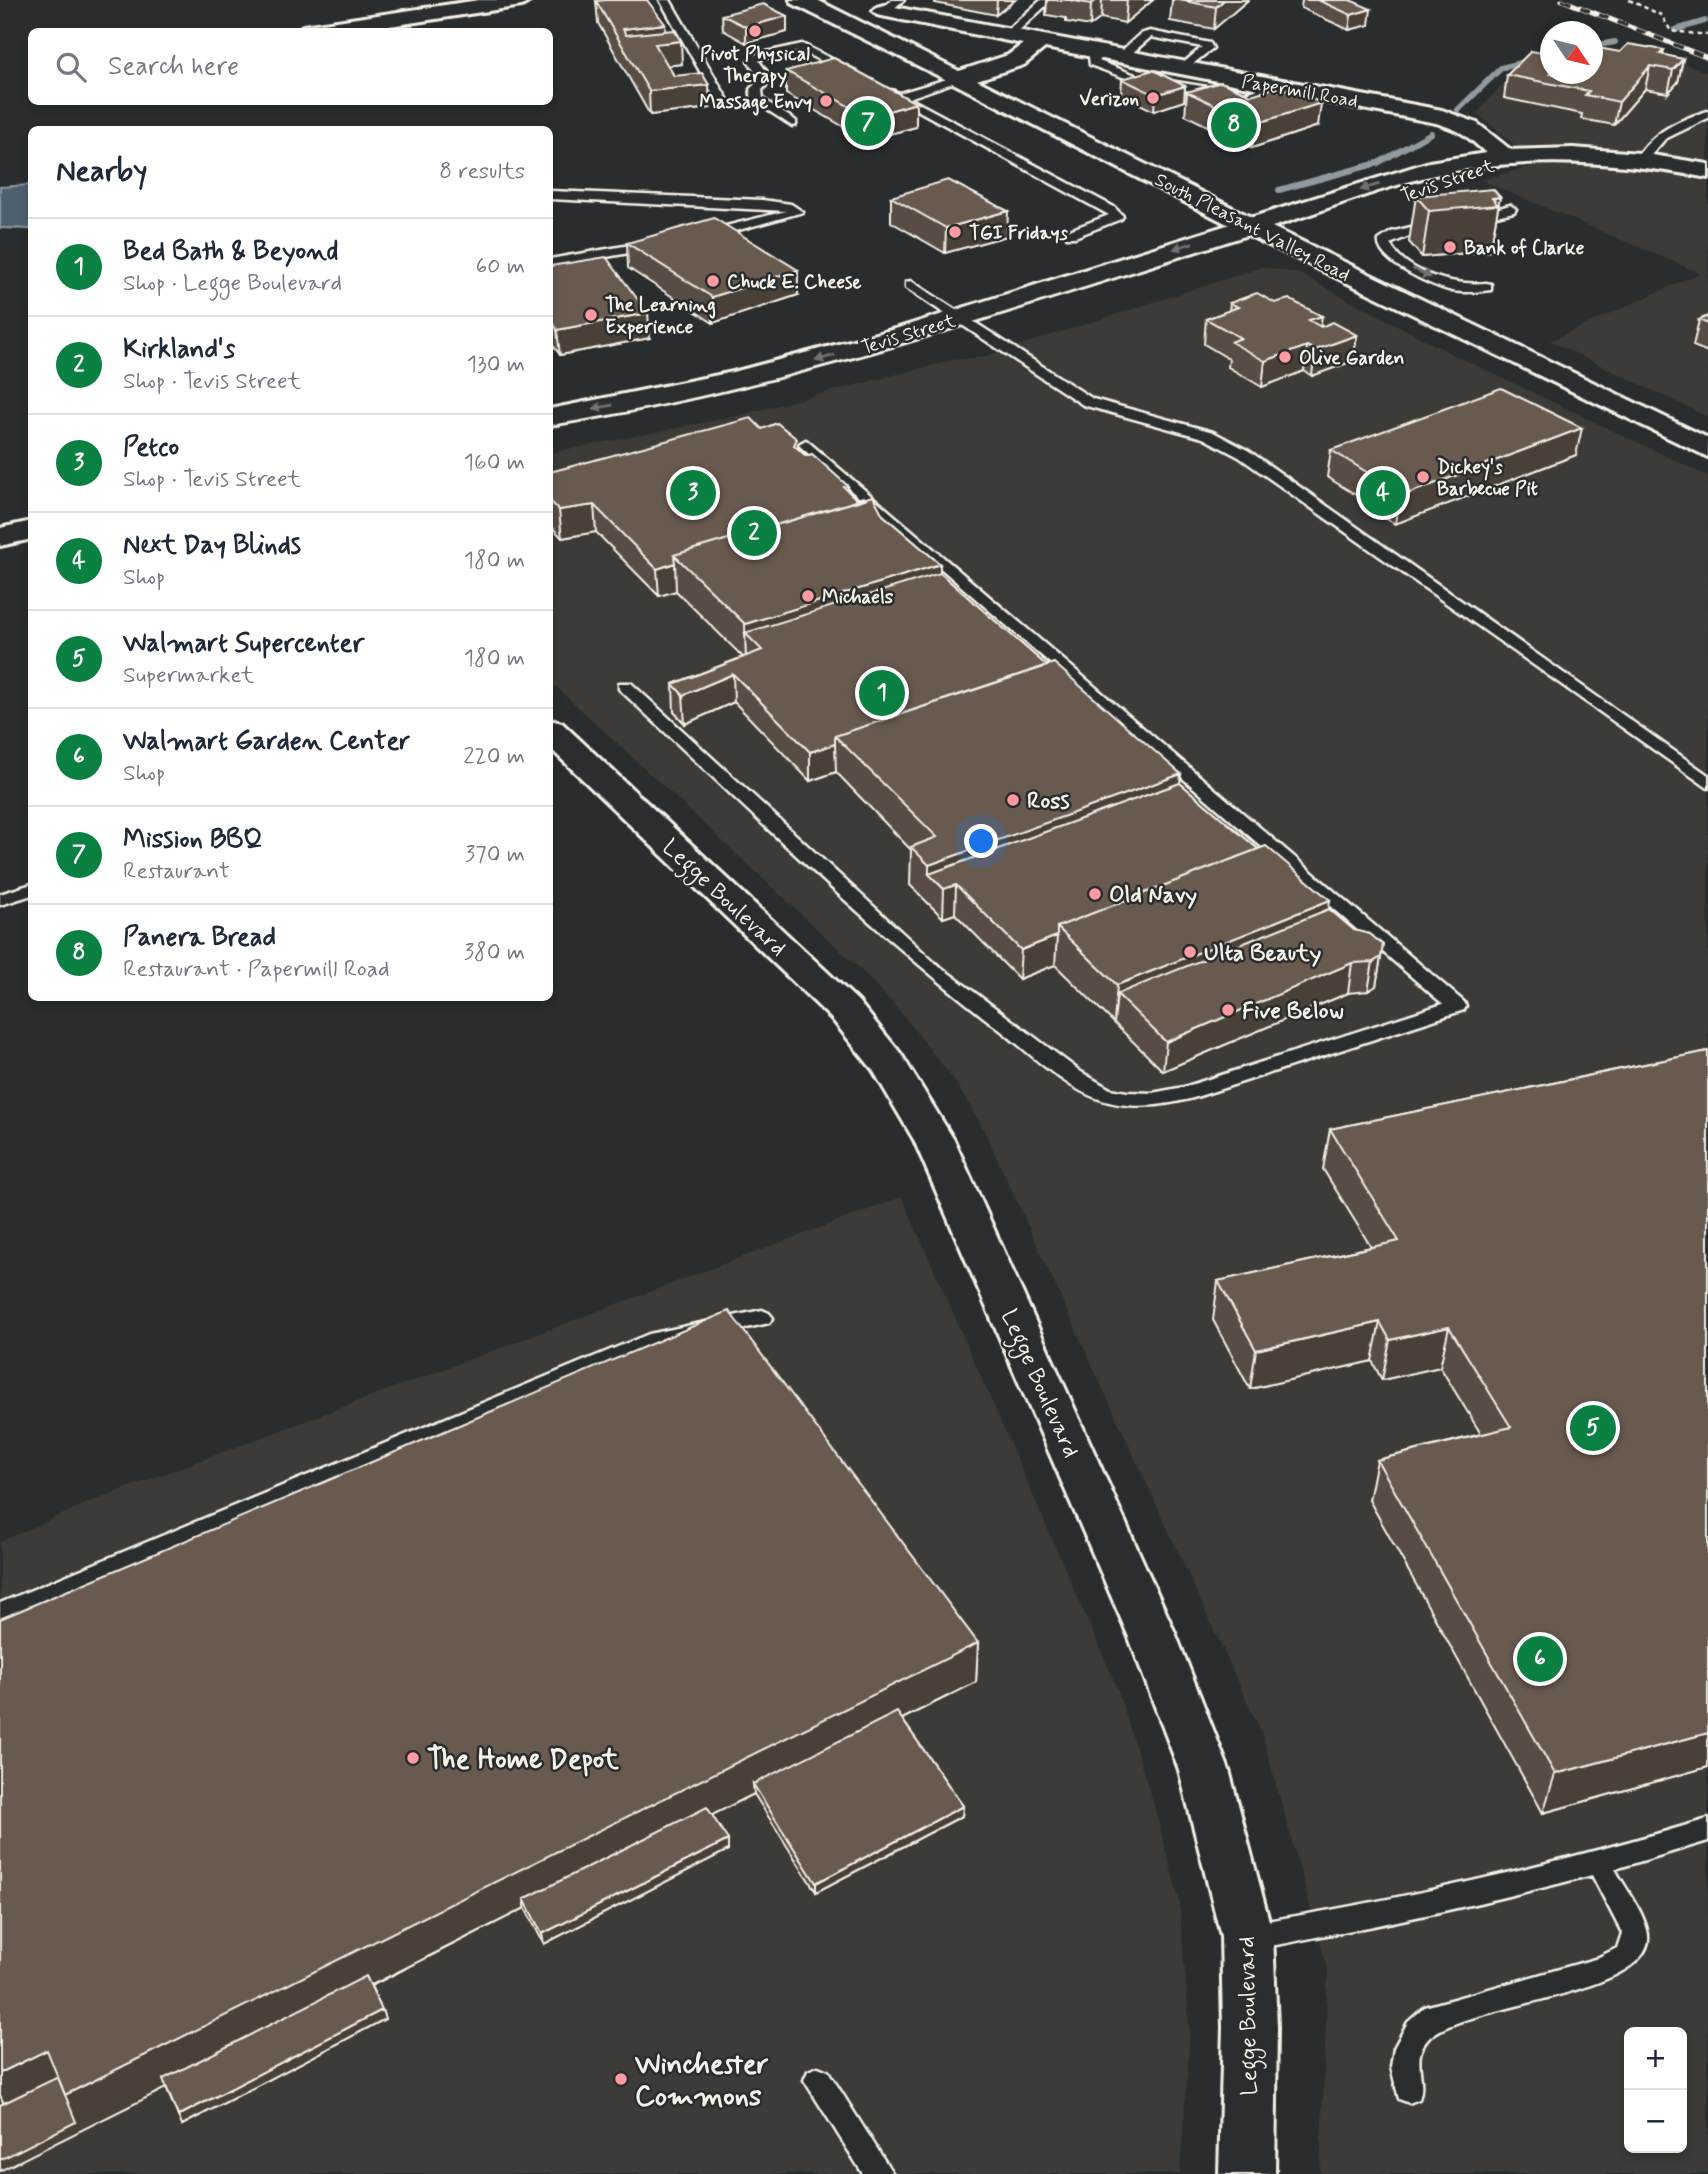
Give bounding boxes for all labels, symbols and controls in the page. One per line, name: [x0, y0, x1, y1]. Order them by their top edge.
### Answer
north arrow: [1540, 21, 1603, 84]
marker: Pivot Physical Therapy: [747, 23, 763, 39]
search box: [28, 28, 553, 105]
place label: Pivot Physical Therapy: [700, 42, 810, 89]
icon: search: [52, 48, 90, 86]
text: Search here: [108, 50, 239, 84]
street label: Papermill Road: [1240, 69, 1360, 114]
place label: Verizon: [1080, 87, 1139, 112]
place label: Massage Envy: [699, 90, 812, 116]
marker: Verizon: [1145, 90, 1161, 106]
marker: Massage Envy: [818, 93, 834, 109]
pin: 7: [845, 97, 891, 149]
pin: 8: [1211, 99, 1257, 151]
text: Nearby: [56, 152, 147, 191]
street label: Tevis Street: [1397, 154, 1498, 209]
text: 8 results: [439, 157, 525, 187]
street label: South Pleasant Valley Road: [1150, 167, 1354, 287]
one-way arrow: [1360, 182, 1381, 193]
place label: TGI Fridays: [969, 221, 1069, 246]
marker: TGI Fridays: [947, 224, 963, 240]
text: Bed Bath & Beyond: [123, 235, 339, 269]
place label: Bank of Clarke: [1464, 236, 1584, 261]
marker: Bank of Clarke: [1442, 239, 1458, 255]
one-way arrow: [1172, 241, 1193, 251]
text: 1: [74, 252, 84, 282]
text: 60 m: [476, 252, 525, 282]
one-way arrow: [1412, 267, 1432, 278]
text: Shop · Legge Boulevard: [123, 269, 342, 299]
place label: Chuck E. Cheese: [727, 270, 862, 295]
marker: Chuck E. Cheese: [705, 273, 721, 289]
place label: The Learning Experience: [605, 293, 716, 340]
marker: The Learning Experience: [583, 307, 599, 323]
street label: Tevis Street: [858, 308, 959, 361]
text: Kirkland's: [123, 333, 235, 367]
place label: Olive Garden: [1299, 346, 1405, 371]
marker: Olive Garden: [1277, 349, 1293, 365]
text: 2: [73, 350, 85, 380]
text: 130 m: [467, 350, 525, 380]
one-way arrow: [814, 353, 835, 363]
text: Shop · Tevis Street: [123, 367, 301, 397]
one-way arrow: [592, 401, 614, 412]
text: Petco: [123, 431, 179, 465]
text: 3: [74, 448, 84, 478]
text: 160 m: [464, 448, 525, 478]
place label: Dickey's Barbecue Pit: [1437, 455, 1538, 502]
text: Shop · Tevis Street: [123, 465, 301, 495]
pin: 3: [670, 467, 716, 519]
pin: 4: [1360, 467, 1406, 519]
marker: Dickey's Barbecue Pit: [1415, 469, 1431, 485]
pin: 2: [731, 507, 777, 559]
text: Next Day Blinds: [123, 529, 301, 563]
text: 4: [72, 546, 86, 576]
text: 180 m: [464, 546, 525, 576]
text: Shop: [123, 563, 165, 593]
place label: Michaels: [822, 585, 894, 610]
marker: Michaels: [800, 588, 816, 604]
text: Walmart Supercenter: [123, 627, 364, 661]
text: 5: [72, 644, 86, 674]
text: 180 m: [464, 644, 525, 674]
text: Supermarket: [123, 661, 254, 691]
pin: 1: [859, 667, 905, 719]
text: Walmart Garden Center: [123, 725, 410, 759]
text: 6: [73, 742, 85, 772]
text: 220 m: [463, 742, 525, 772]
text: Shop: [123, 759, 165, 789]
place label: Ross: [1027, 787, 1070, 817]
marker: Ross: [1005, 792, 1021, 808]
text: Mission BBQ: [123, 823, 263, 857]
your location: [964, 824, 998, 858]
street label: Legge Boulevard: [654, 833, 792, 965]
text: 7: [72, 840, 86, 870]
text: 370 m: [465, 840, 525, 870]
text: Restaurant: [123, 857, 230, 887]
place label: Old Navy: [1109, 881, 1197, 911]
marker: Old Navy: [1087, 886, 1103, 902]
text: Panera Bread: [123, 921, 276, 955]
text: 8: [73, 938, 85, 968]
text: 380 m: [464, 938, 525, 968]
place label: Ulta Beauty: [1204, 939, 1322, 969]
marker: Ulta Beauty: [1182, 944, 1198, 960]
text: Restaurant · Papermill Road: [123, 955, 390, 985]
place label: Five Below: [1242, 997, 1344, 1027]
marker: Five Below: [1220, 1002, 1236, 1018]
street label: Legge Boulevard: [991, 1305, 1085, 1463]
pin: 5: [1570, 1402, 1616, 1454]
pin: 6: [1517, 1633, 1563, 1685]
place label: The Home Depot: [427, 1742, 619, 1779]
marker: The Home Depot: [405, 1750, 421, 1766]
street label: Legge Boulevard: [1233, 1936, 1267, 2096]
map controls: [1624, 2027, 1687, 2153]
button: +: [1624, 2027, 1687, 2090]
place label: Winchester Commons: [635, 2047, 769, 2116]
marker: Winchester Commons: [613, 2071, 629, 2087]
button: −: [1624, 2090, 1687, 2153]

